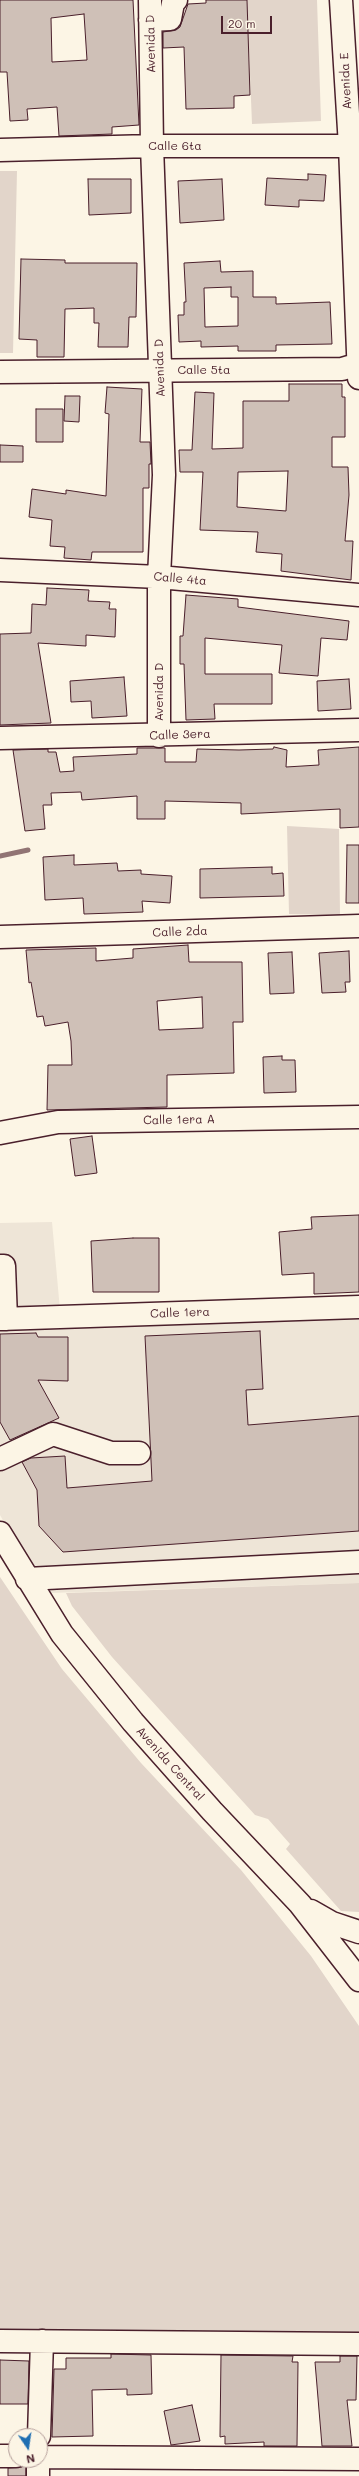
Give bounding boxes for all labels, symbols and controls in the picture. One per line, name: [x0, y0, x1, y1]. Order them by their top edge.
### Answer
scale bar: [223, 8, 274, 34]
street label: Avenida D: [143, 15, 159, 73]
text: 20 m: [228, 15, 256, 31]
street label: Avenida E: [337, 52, 355, 110]
street label: Calle 6ta: [148, 139, 202, 153]
street label: Avenida D: [152, 339, 168, 397]
street label: Calle 5ta: [177, 363, 231, 377]
street label: Calle 4ta: [153, 570, 207, 588]
street label: Avenida D: [152, 663, 166, 721]
street label: Calle 3era: [149, 727, 211, 743]
street label: Calle 2da: [152, 924, 208, 940]
street label: Calle 1era A: [143, 1112, 215, 1128]
street label: Calle 1era: [150, 1305, 210, 1321]
street label: Avenida Central: [133, 1724, 207, 1804]
north arrow: [8, 2428, 48, 2468]
text: N: [25, 2451, 36, 2467]

